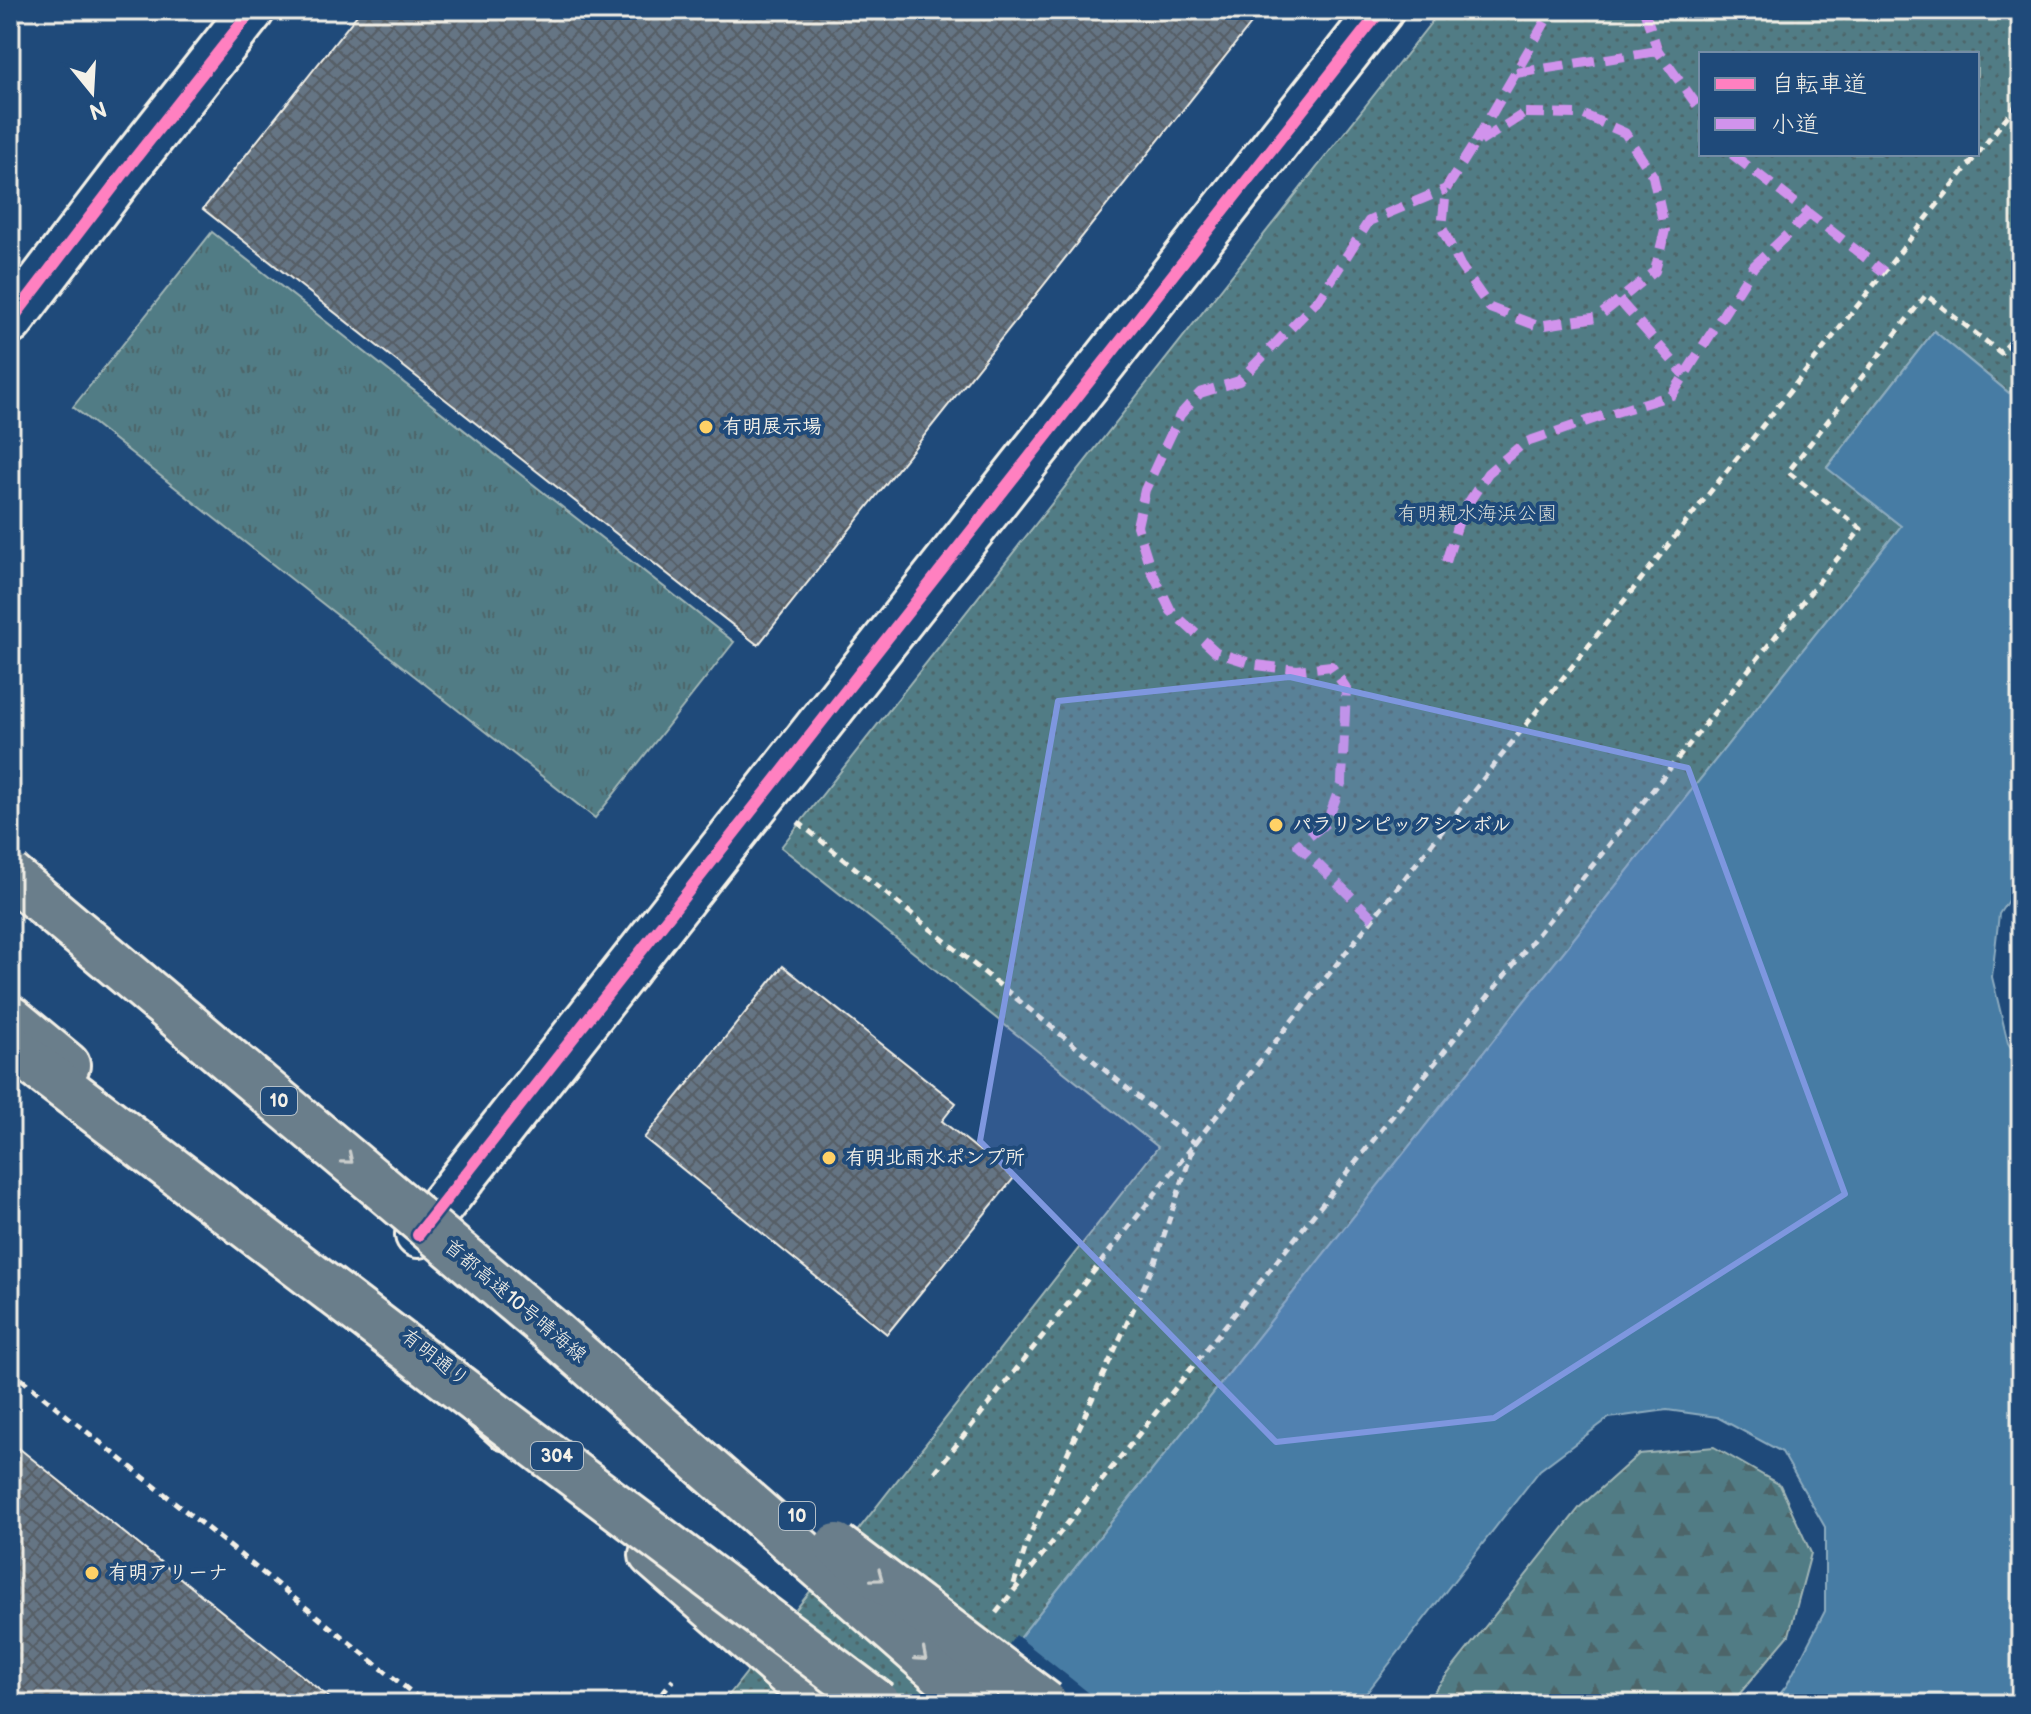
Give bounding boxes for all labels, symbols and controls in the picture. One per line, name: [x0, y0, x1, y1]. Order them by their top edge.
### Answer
north arrow: [52, 52, 132, 132]
legend: [1699, 52, 1979, 156]
text: 自転車道: [1771, 70, 1867, 99]
text: N: [86, 94, 110, 125]
text: 小道: [1771, 110, 1819, 139]
place label: 有明展示場: [722, 415, 822, 439]
marker: 有明展示場: [697, 418, 715, 436]
park label: 有明親水海浜公園: [1397, 502, 1557, 526]
place label: パラリンピックシンボル: [1292, 813, 1512, 837]
marker: パラリンピックシンボル: [1267, 816, 1285, 834]
road number: 10: [261, 1087, 297, 1115]
place label: 有明北雨水ポンプ所: [845, 1146, 1025, 1170]
one-way arrow: [339, 1149, 353, 1164]
marker: 有明北雨水ポンプ所: [820, 1149, 838, 1167]
street label: 首都高速10号晴海線: [439, 1234, 591, 1368]
street label: 有明通り: [396, 1324, 474, 1392]
road number: 304: [531, 1442, 583, 1470]
road number: 10: [779, 1502, 815, 1530]
place label: 有明アリーナ: [108, 1561, 228, 1585]
marker: 有明アリーナ: [83, 1564, 101, 1582]
one-way arrow: [869, 1568, 884, 1582]
one-way arrow: [913, 1647, 928, 1661]

